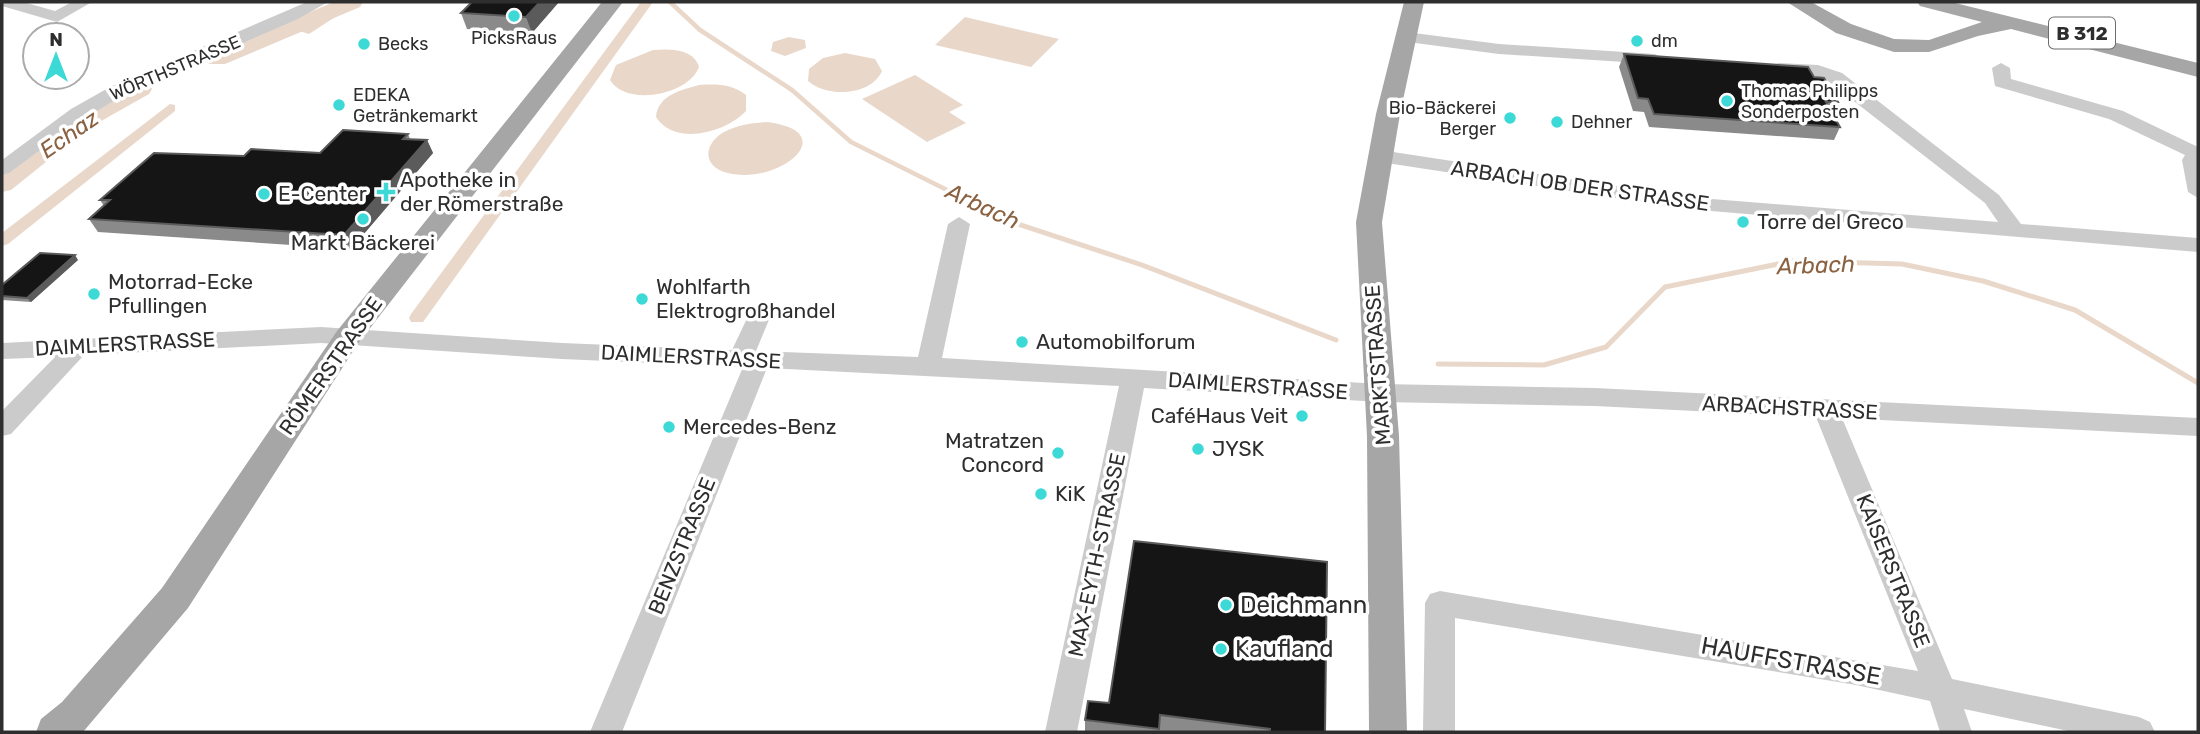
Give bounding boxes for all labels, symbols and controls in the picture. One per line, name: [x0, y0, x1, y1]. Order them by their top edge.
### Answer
marker: PicksRaus: [506, 8, 522, 24]
road number: B 312: [2049, 18, 2115, 48]
north arrow: [21, 21, 91, 91]
place label: PicksRaus: [471, 27, 557, 49]
text: N: [49, 28, 63, 51]
place label: dm: [1651, 30, 1678, 52]
street label: WÖRTHSTRASSE: [106, 31, 244, 105]
place label: Becks: [378, 33, 428, 55]
marker: dm: [1629, 33, 1645, 49]
marker: Becks: [356, 36, 372, 52]
place label: Thomas Philipps Sonderposten: [1741, 80, 1878, 123]
place label: EDEKA Getränkemarkt: [353, 84, 478, 127]
marker: Thomas Philipps Sonderposten: [1719, 93, 1735, 109]
marker: EDEKA Getränkemarkt: [331, 97, 347, 113]
place label: Bio-Bäckerei Berger: [1389, 97, 1496, 140]
water label: Echaz: [34, 104, 104, 164]
marker: Bio-Bäckerei Berger: [1502, 110, 1518, 126]
place label: Dehner: [1571, 111, 1632, 133]
marker: Dehner: [1549, 114, 1565, 130]
street label: ARBACH OB DER STRASSE: [1449, 155, 1711, 216]
place label: Apotheke in der Römerstraße: [400, 167, 563, 216]
water label: Arbach: [941, 176, 1024, 235]
place label: E-Center: [278, 181, 367, 206]
marker: Apotheke in der Römerstraße: [378, 184, 394, 200]
marker: E-Center: [256, 186, 272, 202]
place label: Torre del Greco: [1757, 209, 1904, 234]
marker: Markt Bäckerei: [355, 211, 371, 227]
marker: Torre del Greco: [1735, 214, 1751, 230]
place label: Markt Bäckerei: [291, 230, 435, 255]
water label: Arbach: [1775, 250, 1856, 280]
place label: Motorrad-Ecke Pfullingen: [108, 269, 253, 318]
place label: Wohlfarth Elektrogroßhandel: [656, 274, 836, 323]
street label: MARKTSTRASSE: [1359, 284, 1396, 446]
marker: Motorrad-Ecke Pfullingen: [86, 286, 102, 302]
marker: Wohlfarth Elektrogroßhandel: [634, 291, 650, 307]
street label: RÖMERSTRASSE: [274, 292, 387, 439]
street label: DAIMLERSTRASSE: [34, 326, 216, 361]
place label: Automobilforum: [1036, 329, 1195, 354]
marker: Automobilforum: [1014, 334, 1030, 350]
street label: DAIMLERSTRASSE: [600, 339, 782, 374]
street label: DAIMLERSTRASSE: [1167, 367, 1349, 404]
street label: ARBACHSTRASSE: [1702, 390, 1879, 425]
place label: CaféHaus Veit: [1151, 403, 1288, 428]
marker: CaféHaus Veit: [1294, 408, 1310, 424]
place label: Mercedes-Benz: [683, 414, 837, 439]
marker: Mercedes-Benz: [661, 419, 677, 435]
place label: Matratzen Concord: [945, 428, 1044, 477]
place label: JYSK: [1212, 436, 1264, 461]
marker: JYSK: [1190, 441, 1206, 457]
marker: Matratzen Concord: [1050, 445, 1066, 461]
street label: MAX-EYTH-STRASSE: [1063, 451, 1130, 659]
street label: BENZSTRASSE: [643, 474, 720, 618]
place label: KiK: [1055, 481, 1086, 506]
marker: KiK: [1033, 486, 1049, 502]
street label: KAISERSTRASSE: [1851, 490, 1936, 651]
place label: Deichmann: [1240, 591, 1367, 619]
marker: Deichmann: [1218, 597, 1234, 613]
street label: HAUFFSTRASSE: [1699, 631, 1883, 691]
place label: Kaufland: [1235, 635, 1333, 663]
marker: Kaufland: [1213, 641, 1229, 657]

